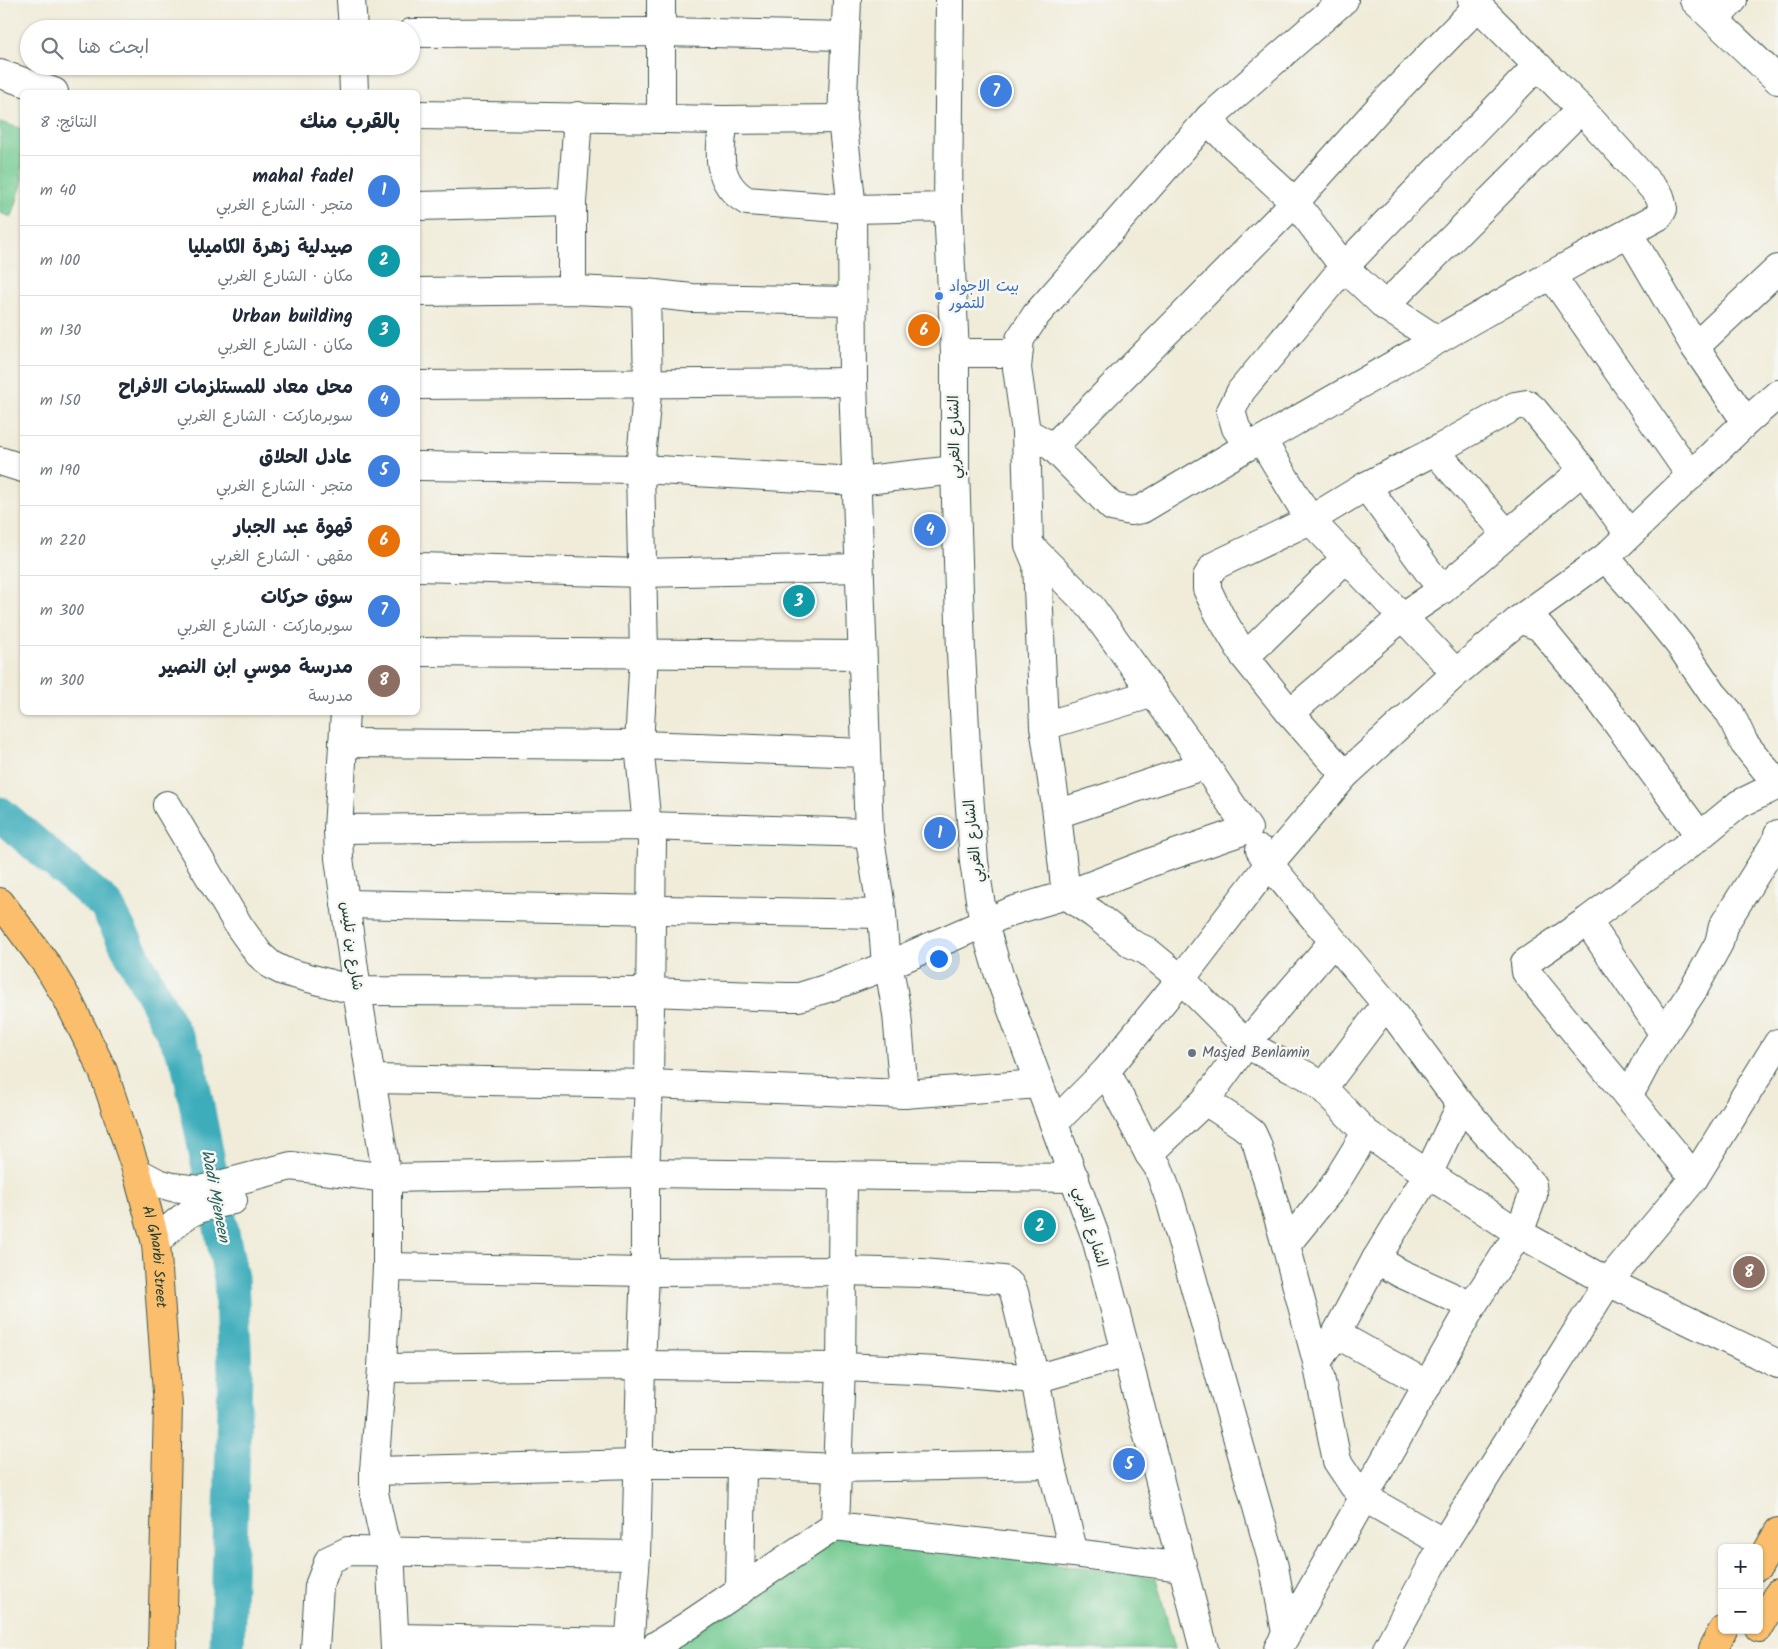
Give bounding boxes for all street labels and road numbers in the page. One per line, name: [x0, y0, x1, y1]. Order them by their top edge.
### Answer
street label: الشارع الغربي: [942, 395, 968, 479]
street label: الشارع الغربي: [958, 798, 990, 884]
street label: شارع بن تليس: [333, 900, 369, 992]
street label: الشارع الغربي: [1066, 1184, 1114, 1270]
street label: Al Gharbi Street: [134, 1203, 173, 1309]

